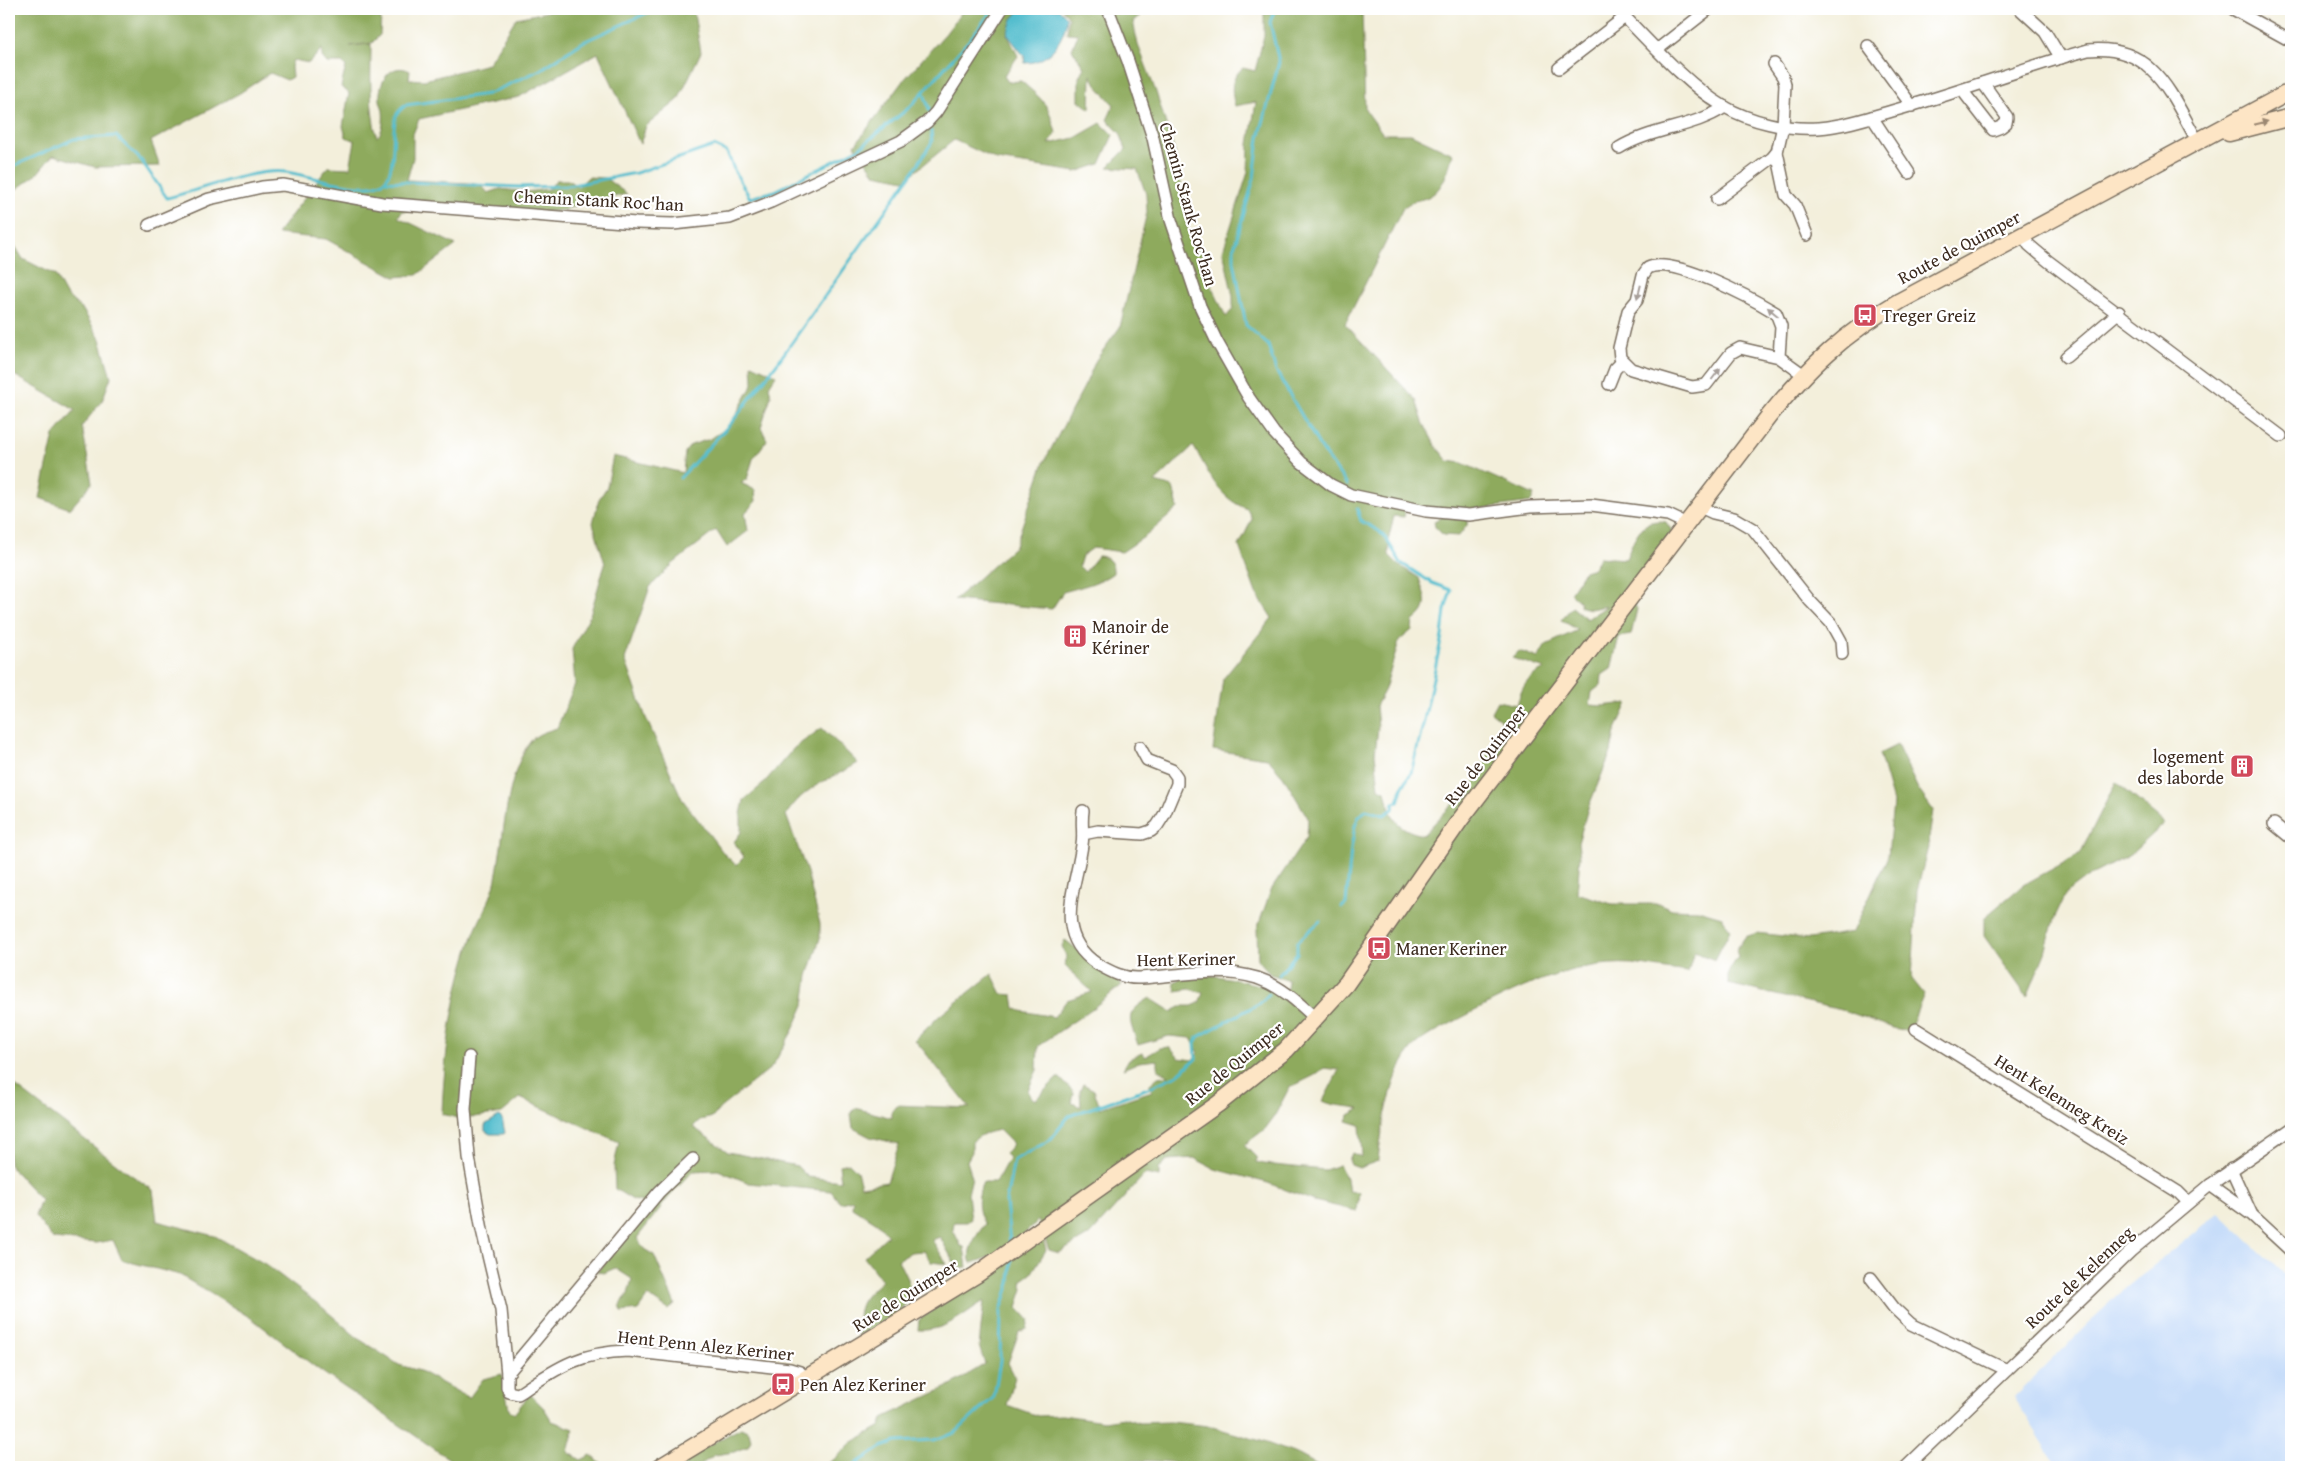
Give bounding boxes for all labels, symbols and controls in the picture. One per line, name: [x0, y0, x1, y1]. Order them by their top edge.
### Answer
street label: Chemin Stank Roc'han: [1153, 119, 1225, 289]
one-way arrow: [2254, 119, 2269, 127]
street label: Chemin Stank Roc'han: [513, 182, 685, 218]
street label: Route de Quimper: [1893, 203, 2026, 291]
one-way arrow: [1635, 284, 1643, 299]
bus stop icon: Treger Greiz: [1852, 302, 1878, 328]
place label: Treger Greiz: [1882, 302, 1976, 329]
one-way arrow: [1766, 307, 1779, 318]
one-way arrow: [1711, 367, 1721, 381]
place label: Manoir de Kériner: [1092, 613, 1169, 661]
building icon: Manoir de Kériner: [1062, 623, 1088, 649]
street label: Rue de Quimper: [1437, 699, 1533, 811]
place label: logement des laborde: [2137, 743, 2225, 791]
building icon: logement des laborde: [2229, 753, 2255, 779]
bus stop icon: Maner Keriner: [1366, 935, 1392, 961]
place label: Maner Keriner: [1396, 935, 1507, 962]
street label: Hent Keriner: [1137, 945, 1236, 973]
street label: Rue de Quimper: [1179, 1014, 1290, 1111]
street label: Hent Kelenneg Kreiz: [1989, 1047, 2135, 1151]
street label: Route de Kelenneg: [2018, 1219, 2140, 1335]
street label: Rue de Quimper: [847, 1251, 964, 1338]
street label: Hent Penn Alez Keriner: [617, 1322, 796, 1368]
bus stop icon: Pen Alez Keriner: [770, 1371, 796, 1397]
place label: Pen Alez Keriner: [800, 1371, 927, 1398]

